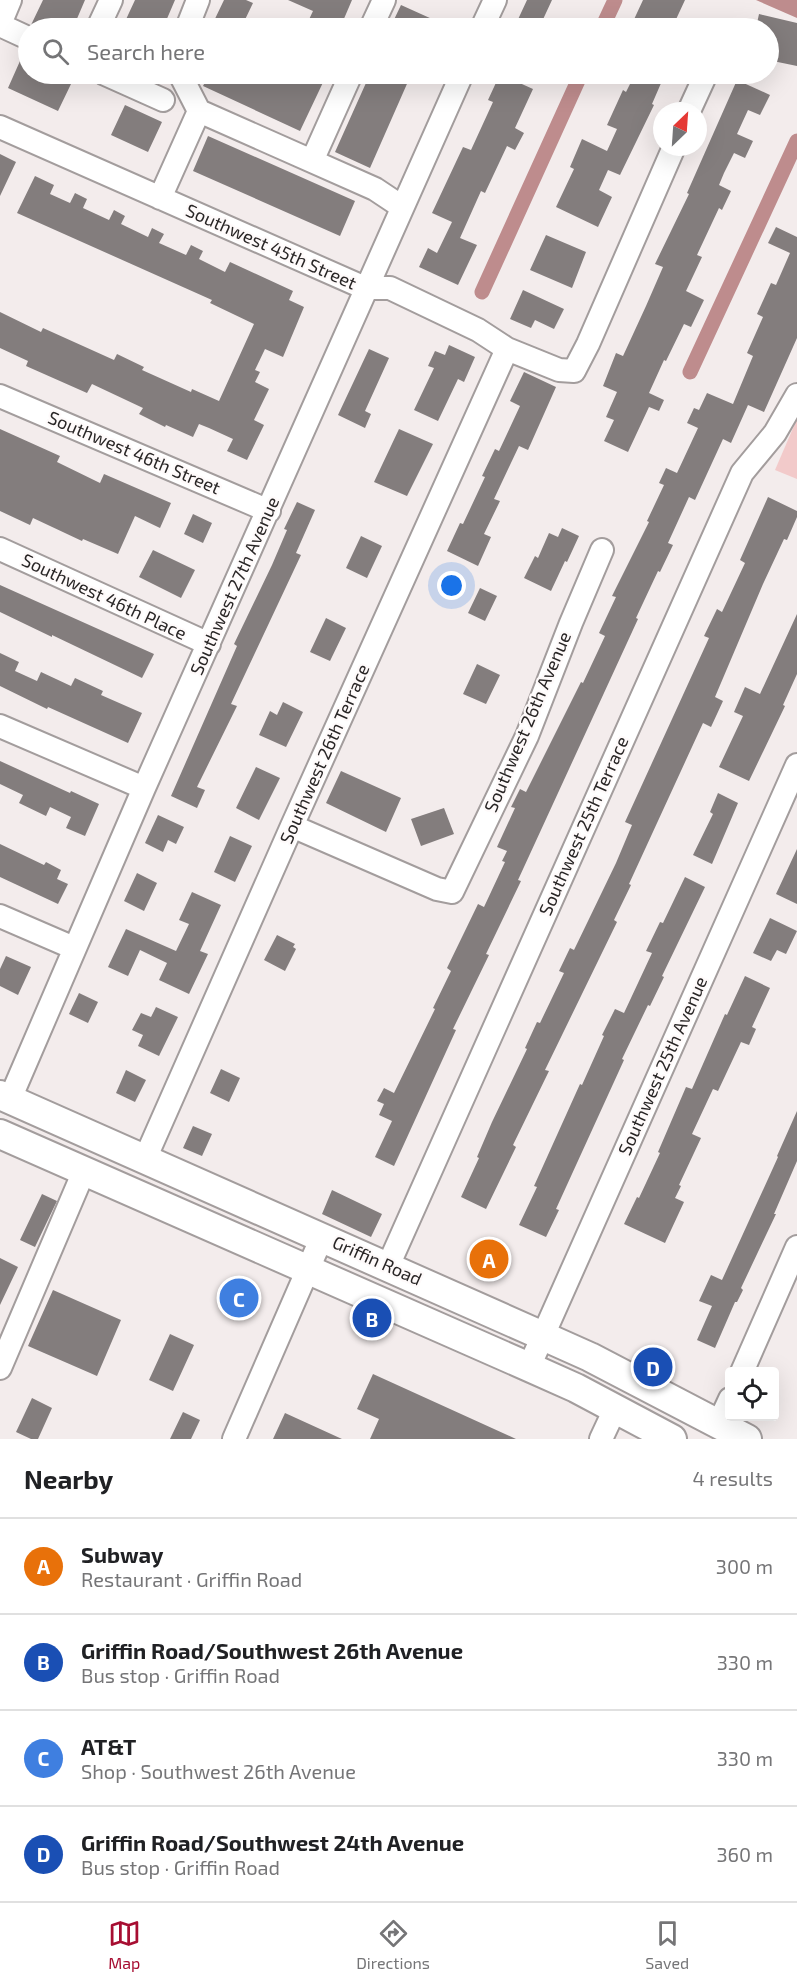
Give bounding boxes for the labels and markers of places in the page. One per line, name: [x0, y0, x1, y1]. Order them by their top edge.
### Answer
pin: A: [470, 1236, 508, 1282]
pin: C: [220, 1276, 258, 1320]
pin: B: [352, 1296, 392, 1340]
pin: D: [634, 1344, 672, 1390]

